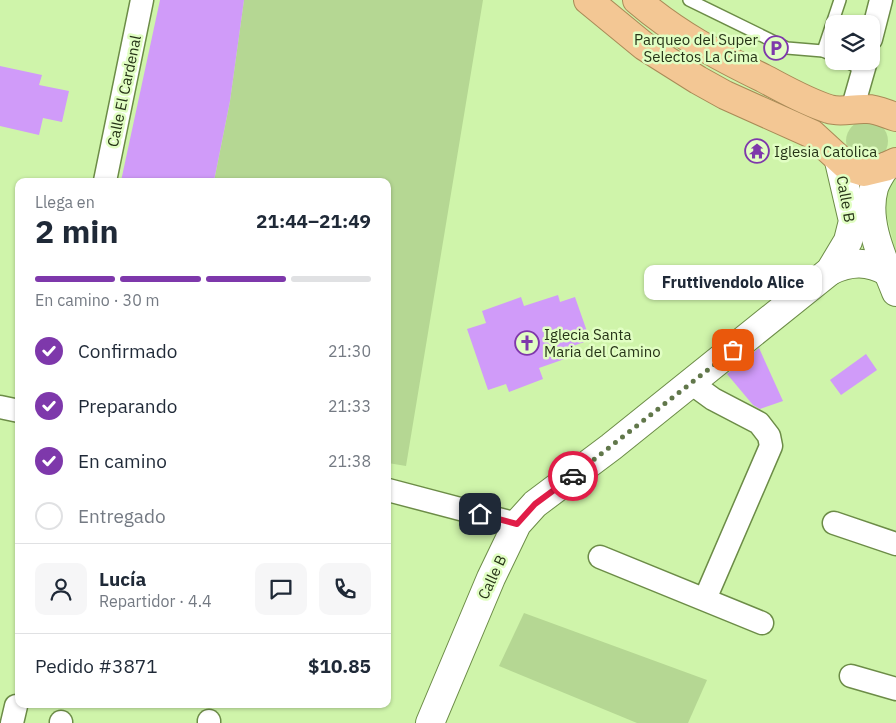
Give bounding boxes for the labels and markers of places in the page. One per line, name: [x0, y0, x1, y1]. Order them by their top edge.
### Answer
place label: Parqueo del Super Selectos La Cima: [634, 30, 758, 66]
parking icon: Parqueo del Super Selectos La Cima: [763, 35, 789, 61]
temple icon: Iglesia Catolica: [744, 138, 770, 164]
place label: Iglesia Catolica: [774, 142, 877, 161]
callout: Fruttivendolo Alice: [644, 265, 822, 300]
place label: Iglecia Santa Maria del Camino: [544, 325, 661, 361]
pin: [712, 329, 754, 371]
church icon: Iglecia Santa Maria del Camino: [514, 330, 540, 356]
pin: [459, 493, 501, 535]

